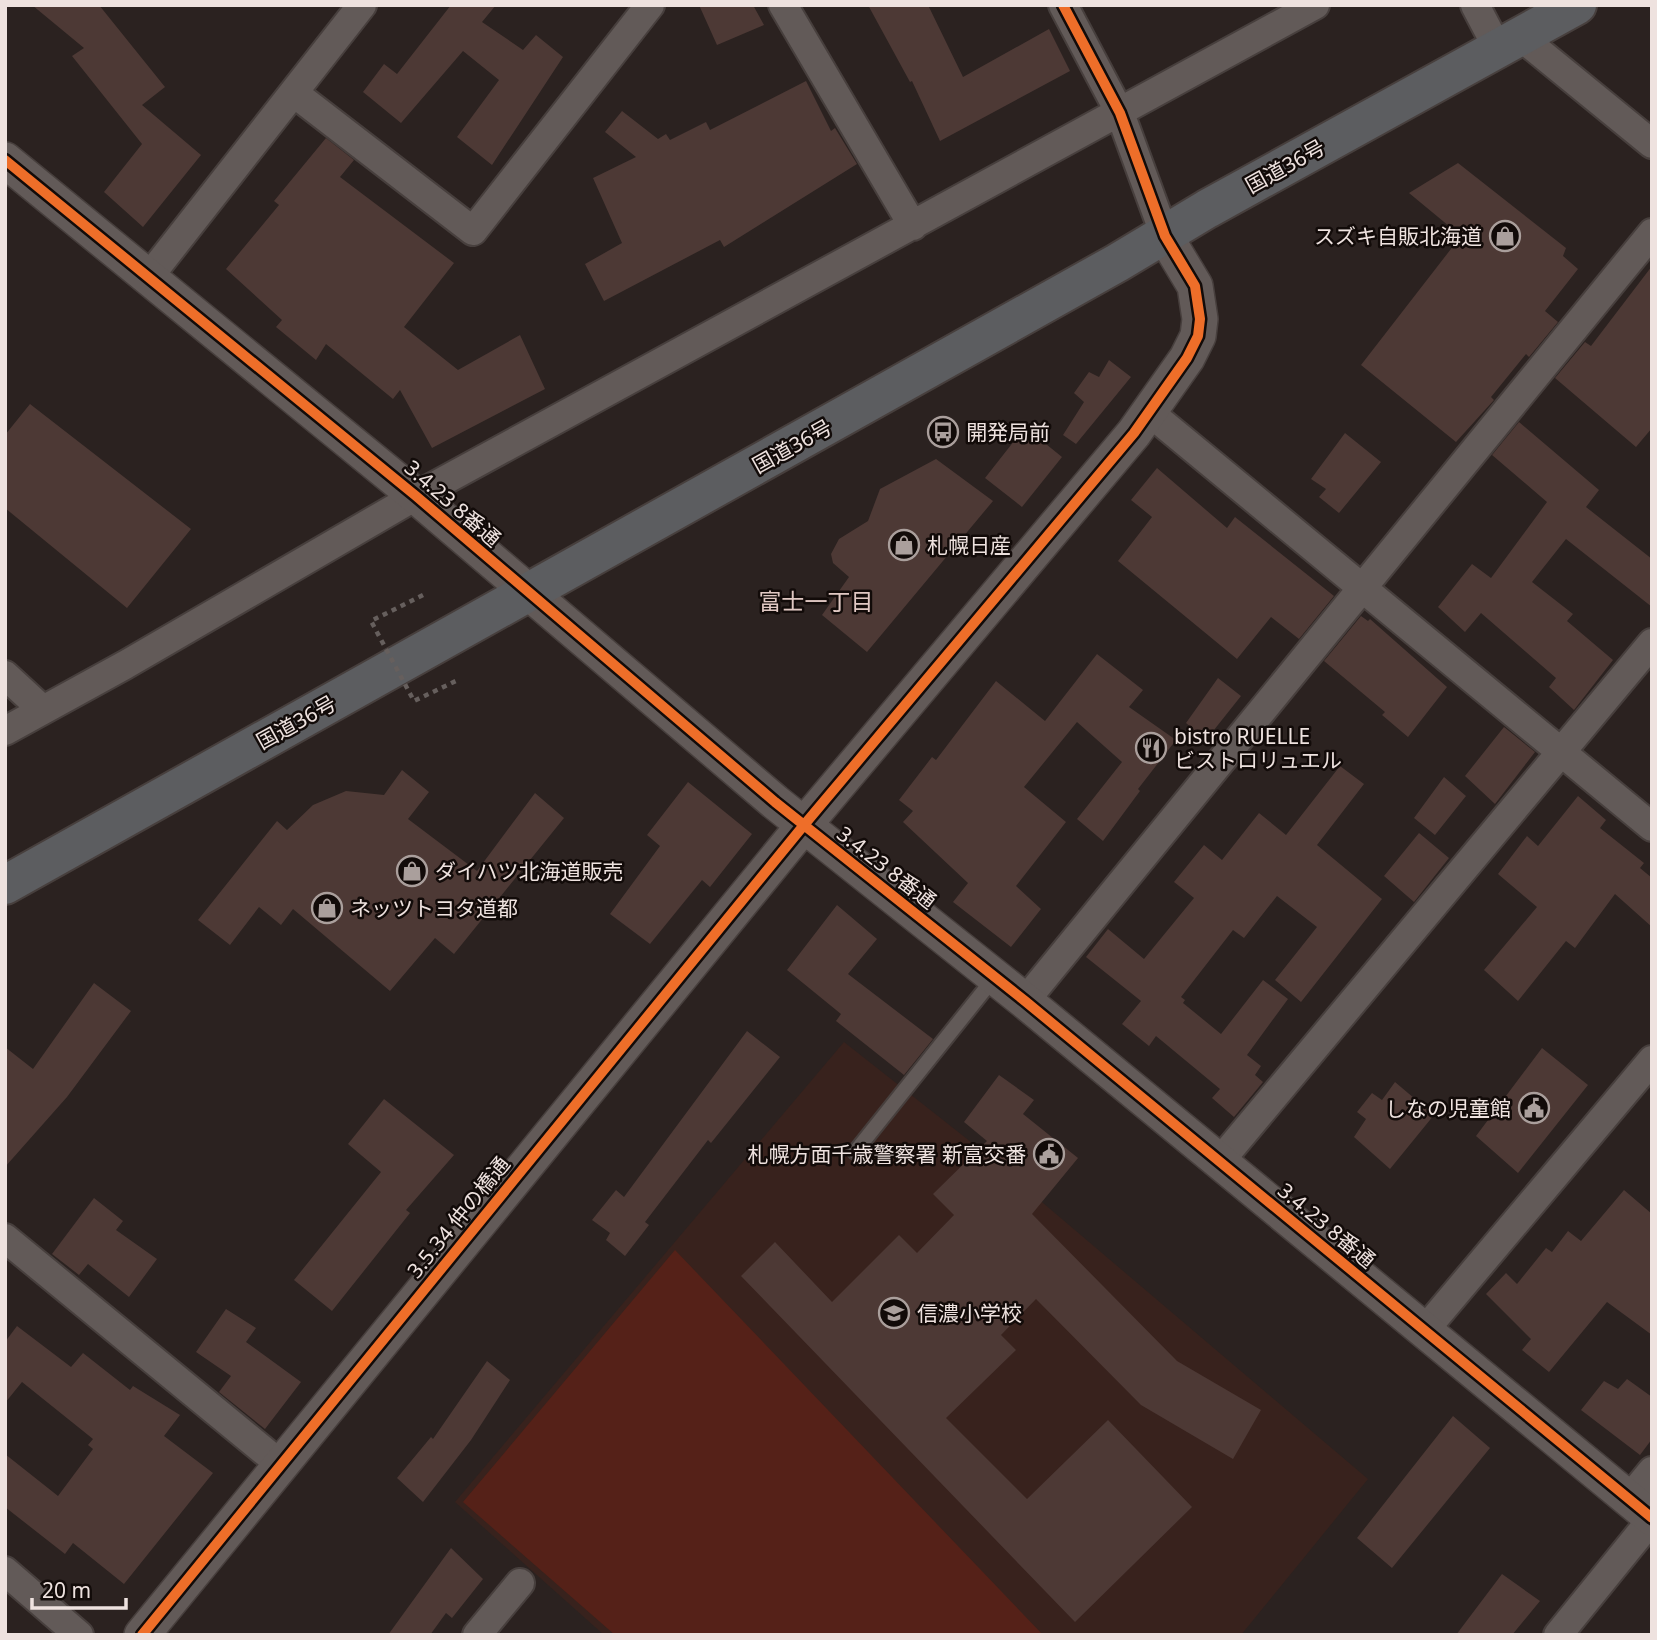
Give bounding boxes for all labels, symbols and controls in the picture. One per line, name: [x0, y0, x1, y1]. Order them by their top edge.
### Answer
street label: 国道36号: [1240, 133, 1330, 199]
shop icon: スズキ自販北海道: [1488, 219, 1522, 253]
place label: スズキ自販北海道: [1314, 222, 1482, 250]
street label: 国道36号: [747, 413, 837, 479]
bus stop icon: 開発局前: [926, 415, 960, 449]
place label: 開発局前: [966, 418, 1050, 446]
street label: 3.4.23 8番通: [399, 453, 507, 553]
shop icon: 札幌日産: [887, 528, 921, 562]
place label: 札幌日産: [927, 531, 1011, 559]
district label: 富士一丁目: [759, 585, 874, 617]
street label: 国道36号: [251, 689, 341, 755]
place label: bistro RUELLE ビストロリュエル: [1174, 722, 1342, 774]
restaurant icon: bistro RUELLE ビストロリュエル: [1134, 731, 1168, 765]
street label: 3.4.23 8番通: [832, 819, 942, 915]
shop icon: ダイハツ北海道販売: [395, 854, 429, 888]
place label: ダイハツ北海道販売: [435, 857, 624, 885]
shop icon: ネッツトヨタ道都: [310, 891, 344, 925]
place label: ネッツトヨタ道都: [350, 894, 518, 922]
public building icon: しなの児童館: [1517, 1091, 1551, 1125]
place label: しなの児童館: [1385, 1094, 1511, 1122]
public building icon: 札幌方面千歳警察署 新富交番: [1032, 1137, 1066, 1171]
place label: 札幌方面千歳警察署 新富交番: [748, 1140, 1026, 1168]
street label: 3.5.34 仲の橋通: [400, 1150, 516, 1284]
street label: 3.4.23 8番通: [1273, 1176, 1381, 1274]
school or university icon: 信濃小学校: [877, 1296, 911, 1330]
place label: 信濃小学校: [917, 1299, 1022, 1327]
scale bar: [32, 1566, 126, 1610]
text: 20 m: [42, 1576, 91, 1604]

